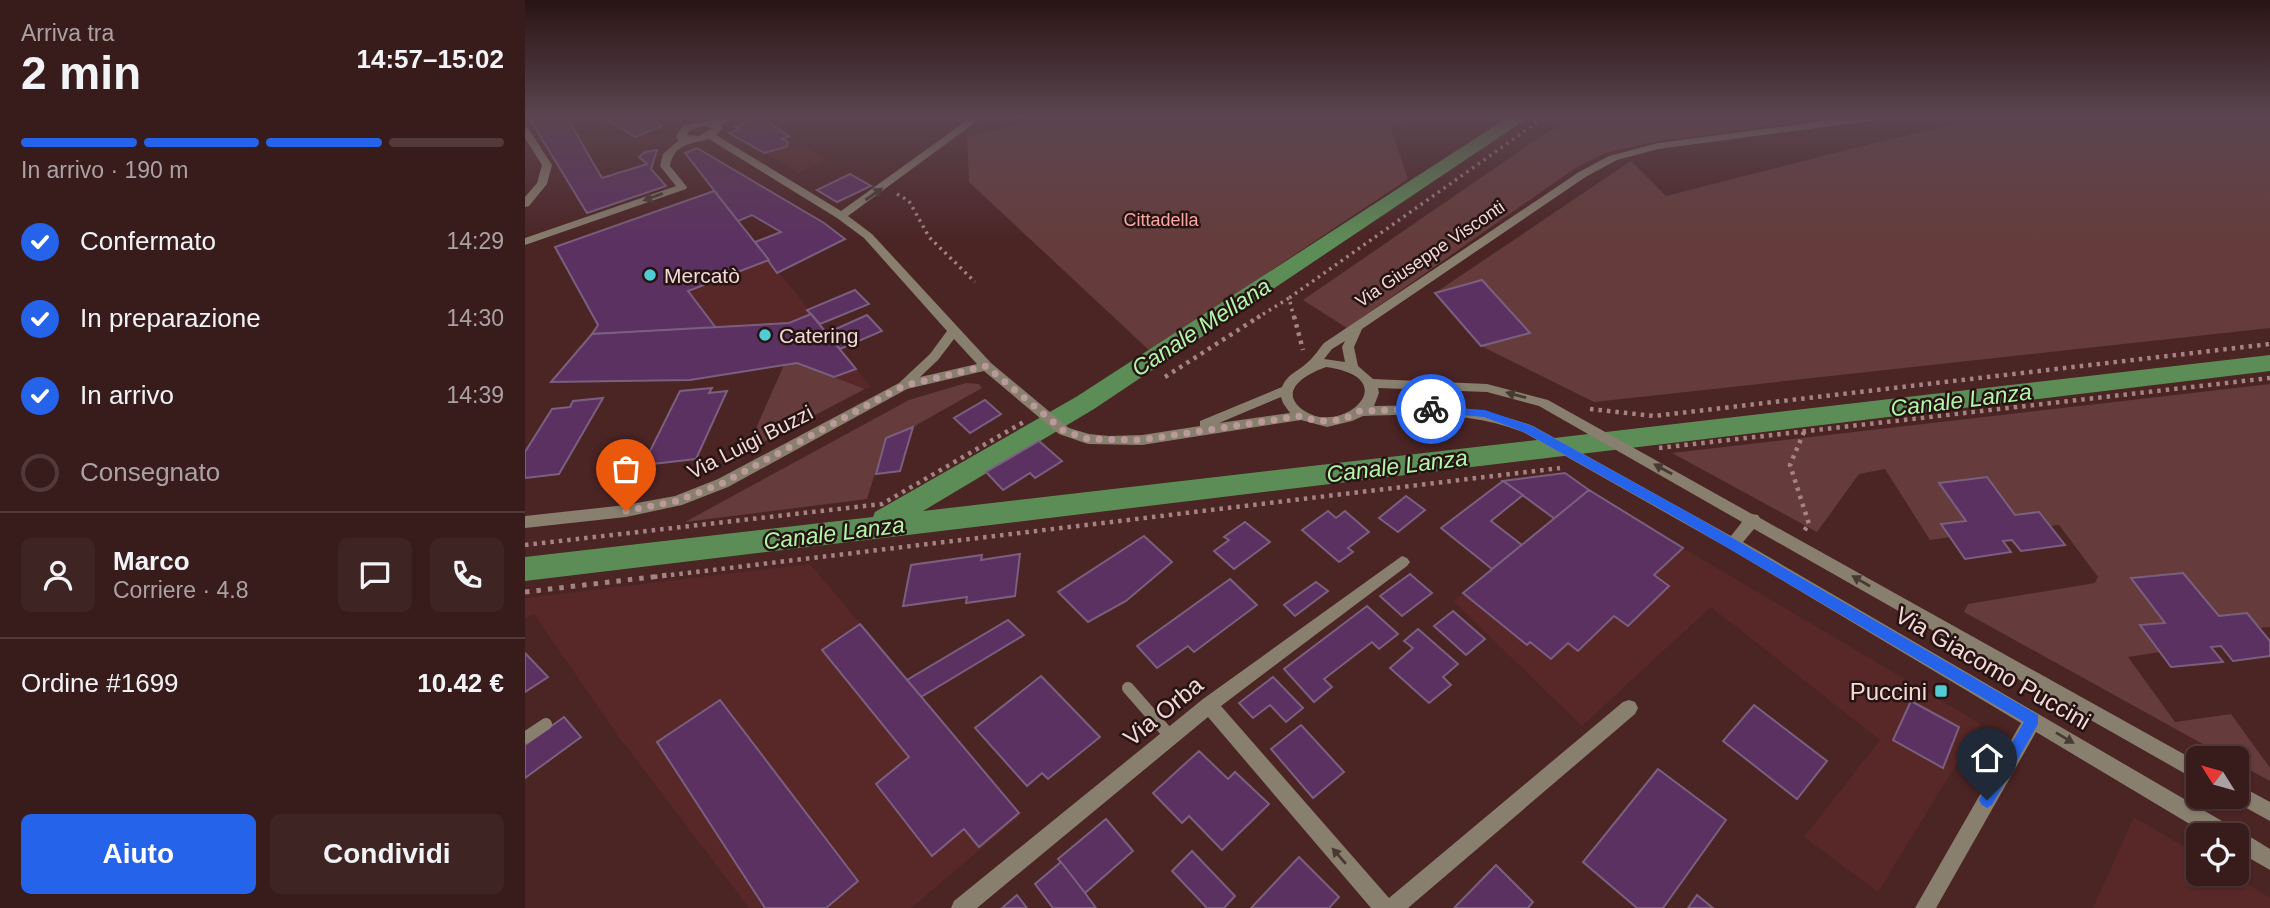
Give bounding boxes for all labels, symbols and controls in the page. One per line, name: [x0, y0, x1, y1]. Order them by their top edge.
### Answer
text: Arriva tra: [21, 20, 114, 46]
text: 14:57–15:02: [357, 44, 504, 74]
text: 2 min: [21, 47, 141, 99]
text: In arrivo · 190 m: [21, 157, 188, 183]
one-way arrow: [865, 187, 883, 201]
one-way arrow: [643, 192, 664, 203]
street label: Via Giuseppe Visconti: [1352, 197, 1508, 311]
park label: Cittadella: [1123, 210, 1200, 230]
icon: check: [21, 223, 59, 261]
text: Confermato: [80, 226, 216, 256]
text: 14:29: [446, 228, 504, 254]
place label: Mercatò: [664, 264, 740, 287]
marker: Mercatò: [642, 267, 658, 283]
water label: Canale Mellana: [1127, 273, 1275, 381]
icon: check: [21, 300, 59, 338]
text: In preparazione: [80, 303, 261, 333]
text: 14:30: [446, 305, 504, 331]
place label: Catering: [779, 324, 858, 347]
marker: Catering: [757, 327, 773, 343]
courier: [1396, 374, 1466, 444]
icon: check: [21, 377, 59, 415]
water label: Canale Lanza: [1889, 378, 2033, 422]
text: In arrivo: [80, 380, 174, 410]
text: 14:39: [446, 382, 504, 408]
one-way arrow: [1505, 389, 1527, 400]
icon: bike: [1412, 390, 1450, 428]
street label: Via Luigi Buzzi: [684, 401, 816, 483]
pin: [596, 439, 656, 511]
water label: Canale Lanza: [1325, 444, 1469, 488]
icon: bag: [607, 450, 645, 488]
text: Consegnato: [80, 457, 220, 487]
one-way arrow: [1654, 463, 1673, 475]
water label: Canale Lanza: [762, 511, 906, 555]
button: person: [21, 538, 95, 612]
button: chat: [338, 538, 412, 612]
button: phone: [430, 538, 504, 612]
text: Marco: [113, 546, 190, 576]
one-way arrow: [1852, 575, 1871, 587]
text: Corriere · 4.8: [113, 577, 248, 603]
street label: Via Giacomo Puccini: [1890, 600, 2096, 736]
text: Ordine #1699: [21, 668, 179, 698]
text: 10.42 €: [417, 668, 504, 698]
street label: Via Orba: [1118, 670, 1209, 751]
place label: Puccini: [1850, 677, 1927, 705]
marker: Puccini: [1933, 683, 1949, 699]
pin: [1957, 728, 2017, 800]
one-way arrow: [2055, 732, 2074, 745]
icon: home: [1968, 739, 2006, 777]
north arrow: [2186, 746, 2249, 808]
map controls: [2186, 746, 2249, 886]
button: Aiuto: [21, 814, 256, 894]
button: Condividi: [270, 814, 504, 894]
button: locate: [2186, 823, 2249, 886]
one-way arrow: [1332, 848, 1347, 865]

